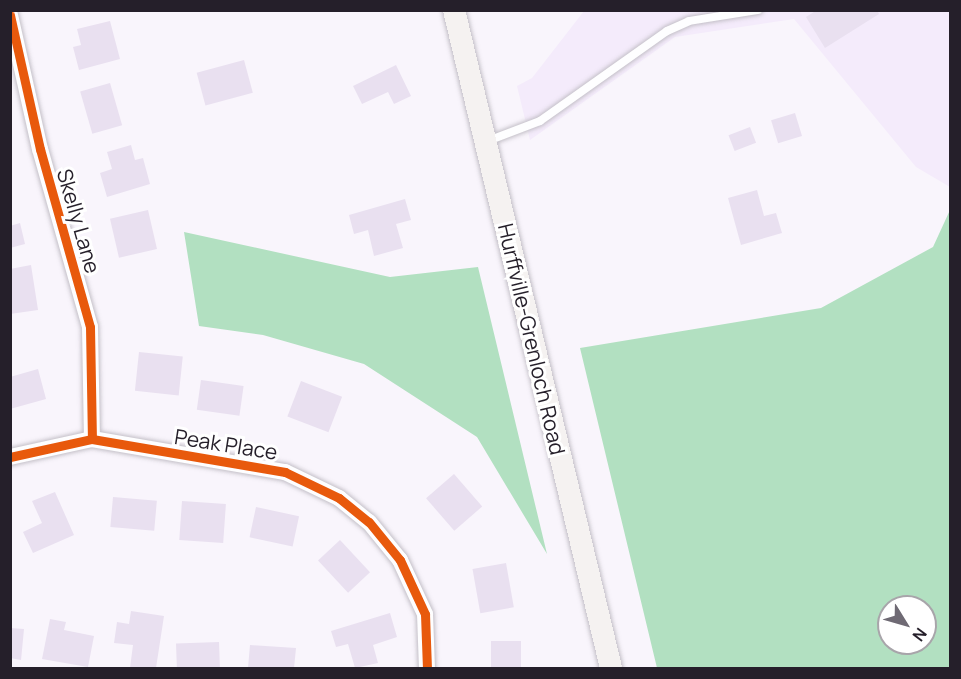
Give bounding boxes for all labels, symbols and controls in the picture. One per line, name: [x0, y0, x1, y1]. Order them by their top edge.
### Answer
street label: Skelly Lane: [52, 166, 106, 276]
street label: Hurffville-Grenloch Road: [493, 221, 571, 457]
street label: Peak Place: [173, 423, 279, 465]
north arrow: [877, 595, 937, 655]
text: N: [908, 623, 932, 646]

